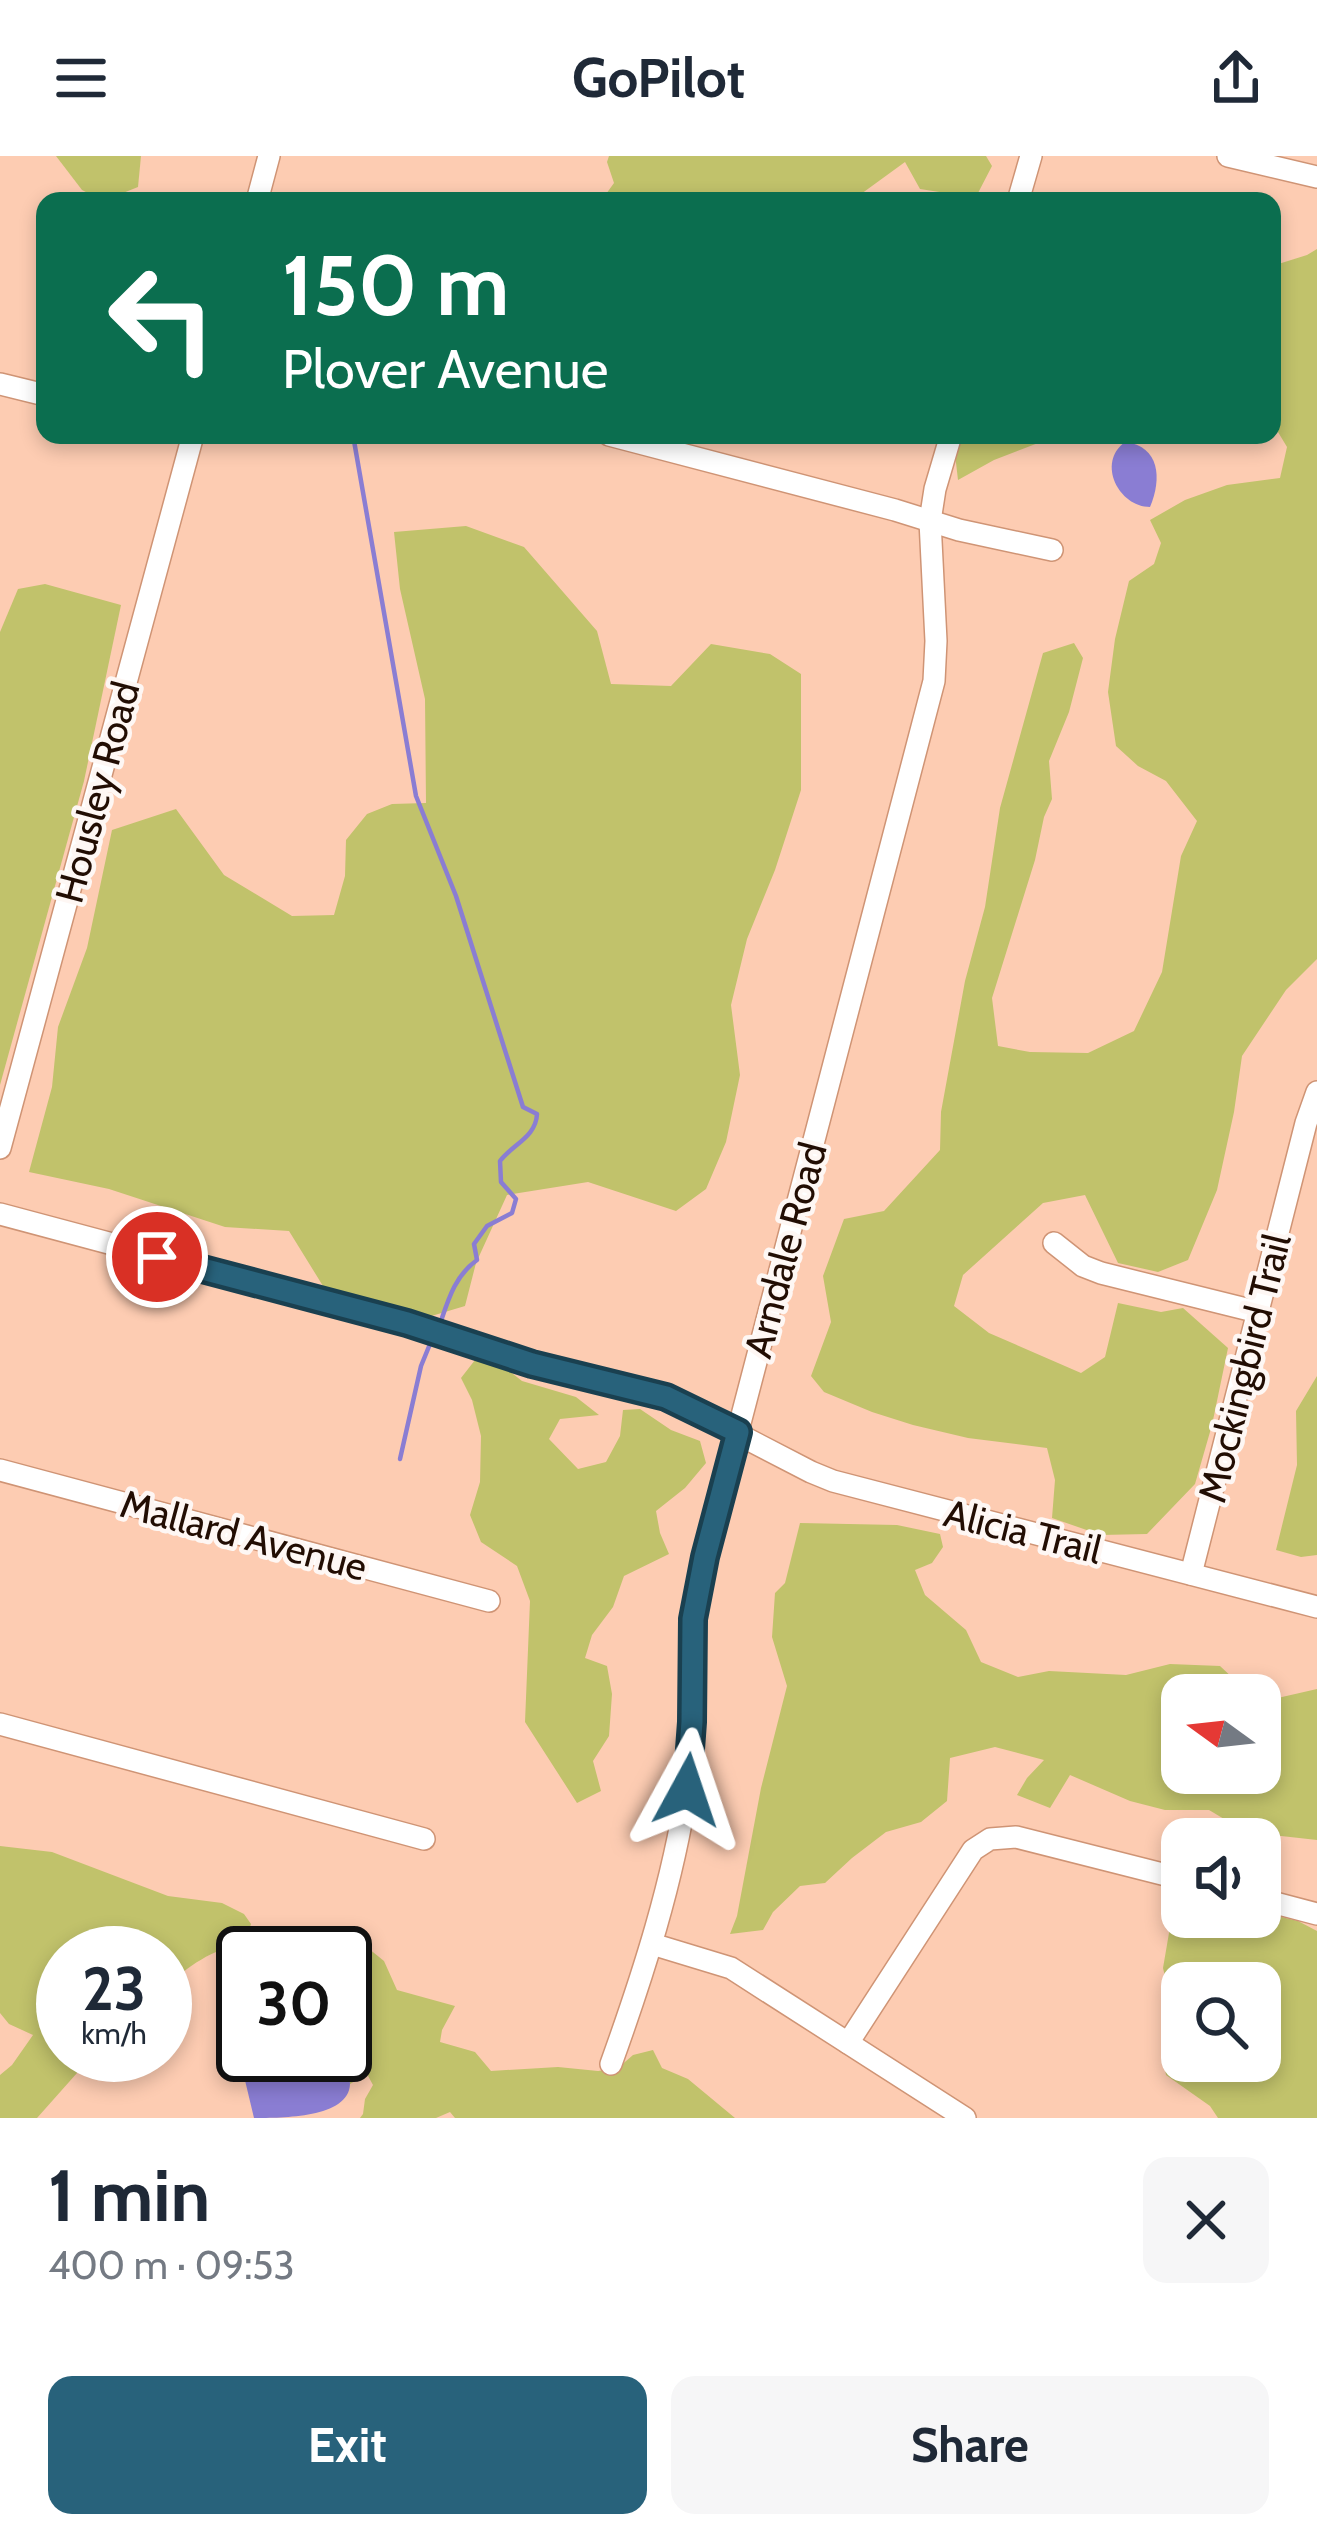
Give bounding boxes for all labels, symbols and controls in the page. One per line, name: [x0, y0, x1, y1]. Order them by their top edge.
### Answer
icon: menu: [48, 45, 114, 111]
text: GoPilot: [572, 45, 745, 111]
icon: share: [1203, 45, 1269, 111]
text: 150 m: [282, 234, 509, 336]
icon: left: [84, 240, 240, 396]
text: Plover Avenue: [282, 336, 608, 402]
street label: Housley Road: [44, 676, 150, 908]
street label: Arndale Road: [733, 1137, 837, 1363]
pin: [106, 1206, 208, 1308]
icon: arrive: [124, 1224, 190, 1290]
street label: Mockingbird Trail: [1187, 1229, 1301, 1507]
street label: Mallard Avenue: [116, 1479, 372, 1591]
street label: Alicia Trail: [939, 1488, 1107, 1574]
north arrow: [1161, 1674, 1281, 1794]
map controls: [1161, 1674, 1281, 2082]
position arrow: [624, 1727, 750, 1853]
button: sound: [1161, 1818, 1281, 1938]
speed limit sign: 30: [216, 1926, 372, 2082]
text: 23: [82, 1952, 146, 2025]
button: search: [1161, 1962, 1281, 2082]
text: km/h: [81, 2015, 147, 2052]
text: 1 min: [48, 2152, 210, 2239]
button: close: [1143, 2157, 1269, 2283]
text: 400 m · 09:53: [48, 2241, 294, 2289]
button: Exit: [48, 2376, 647, 2514]
button: Share: [671, 2376, 1269, 2514]

